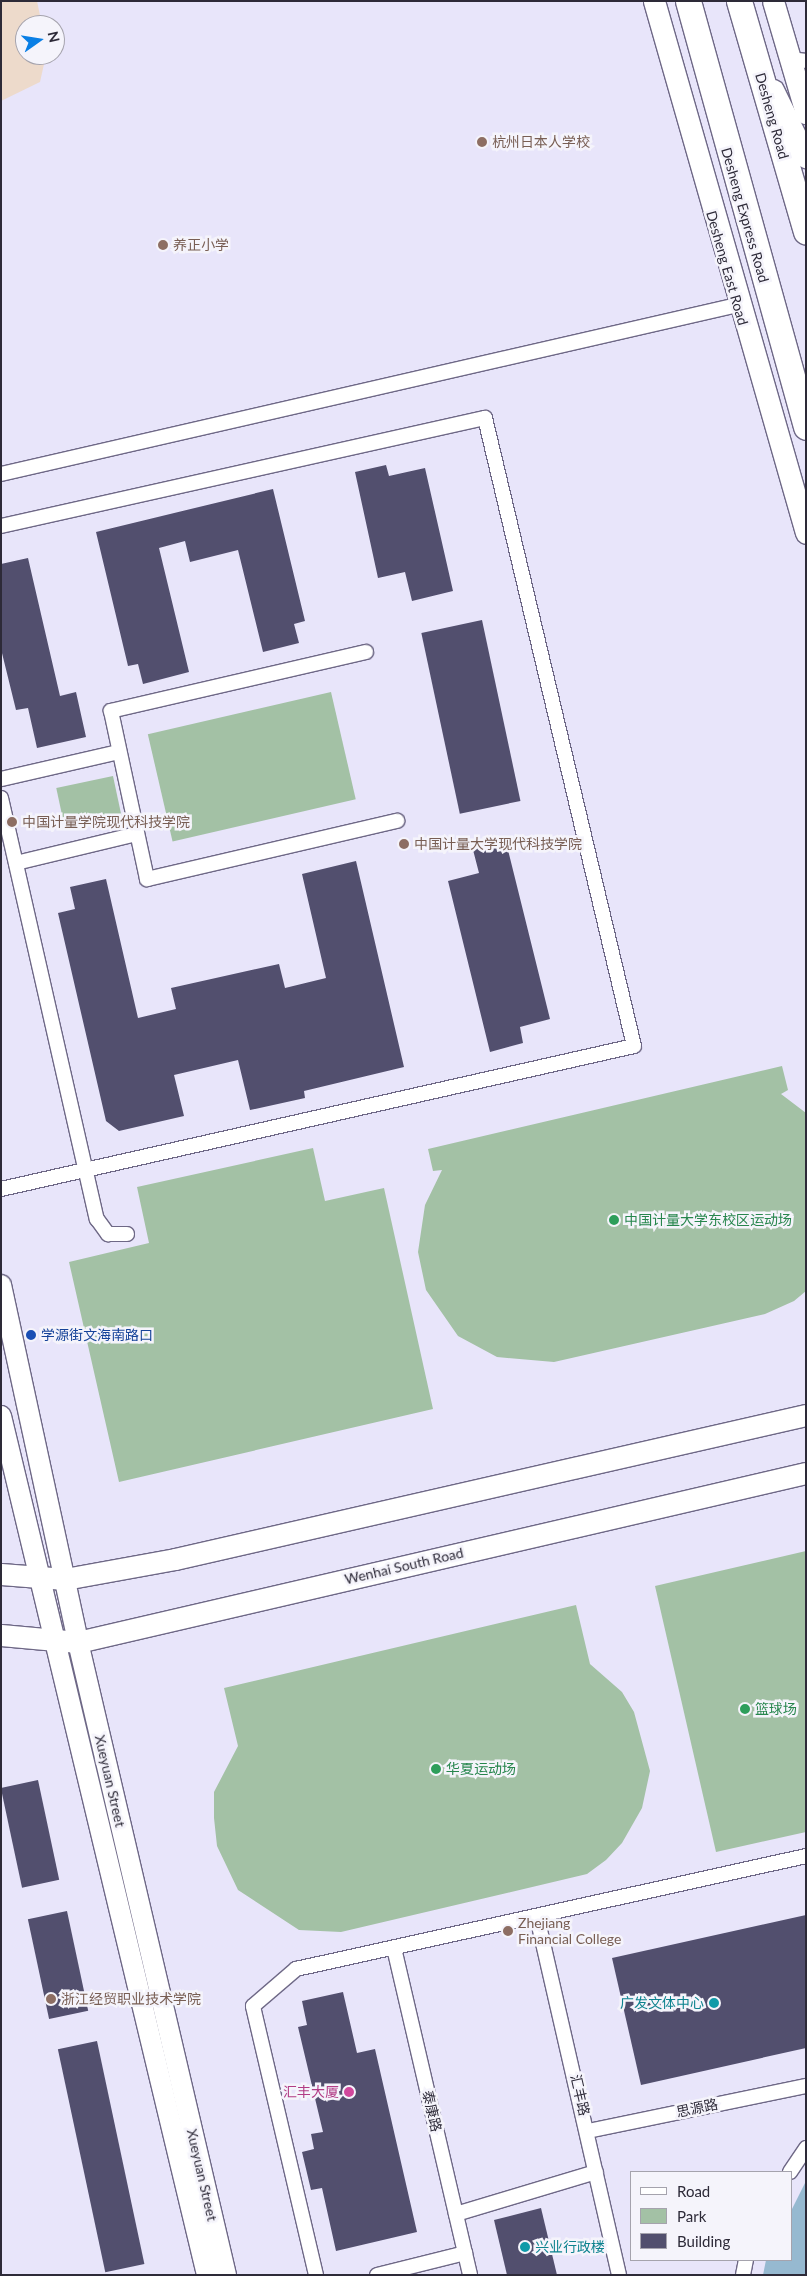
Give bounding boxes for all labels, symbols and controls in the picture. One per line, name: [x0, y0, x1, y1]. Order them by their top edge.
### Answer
north arrow: [15, 15, 65, 65]
text: N: [45, 30, 64, 44]
street label: Desheng Road: [752, 71, 792, 161]
place label: 杭州日本人学校: [492, 134, 590, 150]
marker: 杭州日本人学校: [476, 136, 488, 148]
street label: Desheng Express Road: [718, 146, 772, 284]
street label: Desheng East Road: [703, 209, 751, 327]
place label: 养正小学: [173, 237, 229, 253]
marker: 养正小学: [157, 239, 169, 251]
place label: 中国计量学院现代科技学院: [22, 814, 190, 830]
marker: 中国计量学院现代科技学院: [6, 816, 18, 828]
place label: 中国计量大学现代科技学院: [414, 836, 582, 852]
marker: 中国计量大学现代科技学院: [398, 838, 410, 850]
place label: 中国计量大学东校区运动场: [624, 1212, 792, 1228]
marker: 中国计量大学东校区运动场: [608, 1214, 620, 1226]
place label: 学源街文海南路口: [41, 1327, 153, 1343]
marker: 学源街文海南路口: [25, 1329, 37, 1341]
street label: Wenhai South Road: [343, 1544, 465, 1588]
place label: 篮球场: [755, 1701, 797, 1717]
marker: 篮球场: [739, 1703, 751, 1715]
street label: Xueyuan Street: [91, 1733, 129, 1829]
place label: 华夏运动场: [446, 1761, 516, 1777]
marker: 华夏运动场: [430, 1763, 442, 1775]
place label: Zhejiang Financial College: [518, 1915, 621, 1948]
marker: Zhejiang Financial College: [502, 1925, 514, 1937]
place label: 浙江经贸职业技术学院: [61, 1991, 201, 2007]
marker: 浙江经贸职业技术学院: [45, 1993, 57, 2005]
place label: 广发文体中心: [620, 1995, 704, 2011]
marker: 广发文体中心: [708, 1997, 720, 2009]
street label: 汇丰路: [567, 2073, 593, 2117]
place label: 汇丰大厦: [283, 2084, 339, 2100]
marker: 汇丰大厦: [343, 2086, 355, 2098]
street label: 泰康路: [419, 2089, 445, 2133]
street label: 思源路: [675, 2095, 719, 2121]
street label: Xueyuan Street: [183, 2127, 221, 2223]
legend: [630, 2171, 792, 2261]
text: Road: [677, 2182, 710, 2200]
text: Park: [677, 2207, 706, 2225]
text: Building: [677, 2232, 730, 2250]
place label: 兴业行政楼: [535, 2239, 605, 2255]
marker: 兴业行政楼: [519, 2241, 531, 2253]

